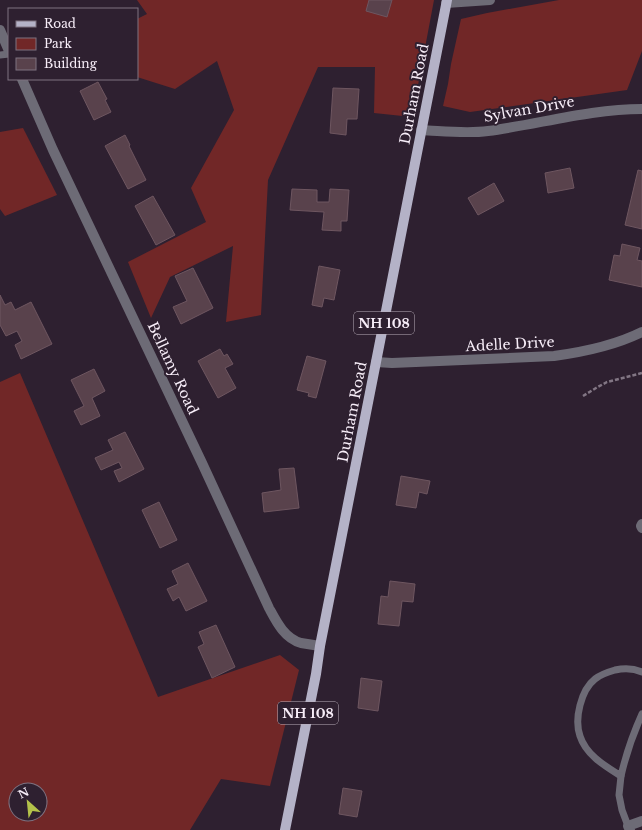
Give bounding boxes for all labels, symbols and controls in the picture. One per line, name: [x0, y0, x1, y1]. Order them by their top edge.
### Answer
legend: [8, 8, 138, 80]
text: Road: [44, 16, 76, 31]
text: Park: [44, 36, 72, 51]
street label: Durham Road: [395, 42, 433, 146]
text: Building: [44, 56, 98, 71]
street label: Sylvan Drive: [482, 92, 576, 126]
road number: NH 108: [354, 312, 414, 334]
street label: Bellamy Road: [144, 319, 203, 418]
street label: Adelle Drive: [464, 333, 555, 355]
street label: Durham Road: [333, 360, 371, 464]
road number: NH 108: [278, 702, 338, 724]
north arrow: [8, 782, 48, 822]
text: N: [16, 784, 32, 802]

